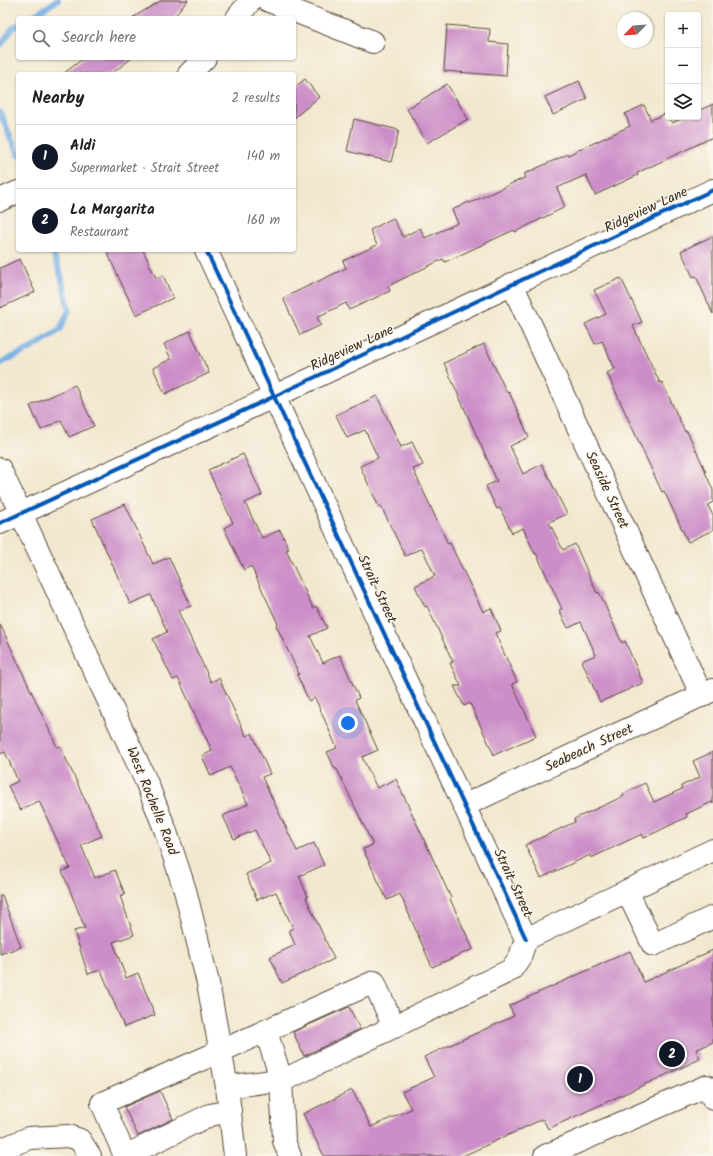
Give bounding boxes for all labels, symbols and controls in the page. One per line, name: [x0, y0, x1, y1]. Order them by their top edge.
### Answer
north arrow: [617, 12, 653, 48]
map controls: [665, 12, 701, 120]
button: +: [665, 12, 701, 48]
search box: [16, 16, 296, 60]
text: Search here: [62, 26, 136, 50]
icon: search: [30, 27, 52, 49]
button: −: [665, 48, 701, 84]
button: layers: [665, 84, 701, 120]
text: Nearby: [32, 85, 84, 112]
text: 2 results: [232, 88, 280, 109]
text: Aldi: [70, 134, 95, 158]
text: 1: [43, 146, 47, 167]
text: 140 m: [247, 146, 280, 167]
text: Supermarket · Strait Street: [70, 158, 219, 179]
street label: Ridgeview Lane: [601, 181, 692, 239]
text: La Margarita: [70, 198, 155, 222]
text: 2: [41, 210, 49, 231]
text: 160 m: [247, 210, 280, 231]
text: Restaurant: [70, 222, 129, 243]
street label: Ridgeview Lane: [307, 319, 398, 377]
street label: Seaside Street: [579, 447, 635, 533]
street label: Strait Street: [351, 551, 403, 628]
your location: [338, 713, 358, 733]
street label: Seabeach Street: [541, 718, 637, 778]
street label: West Rochelle Road: [120, 743, 184, 860]
street label: Strait Street: [487, 845, 539, 922]
pin: 2: [659, 1039, 685, 1069]
pin: 1: [567, 1064, 593, 1094]

